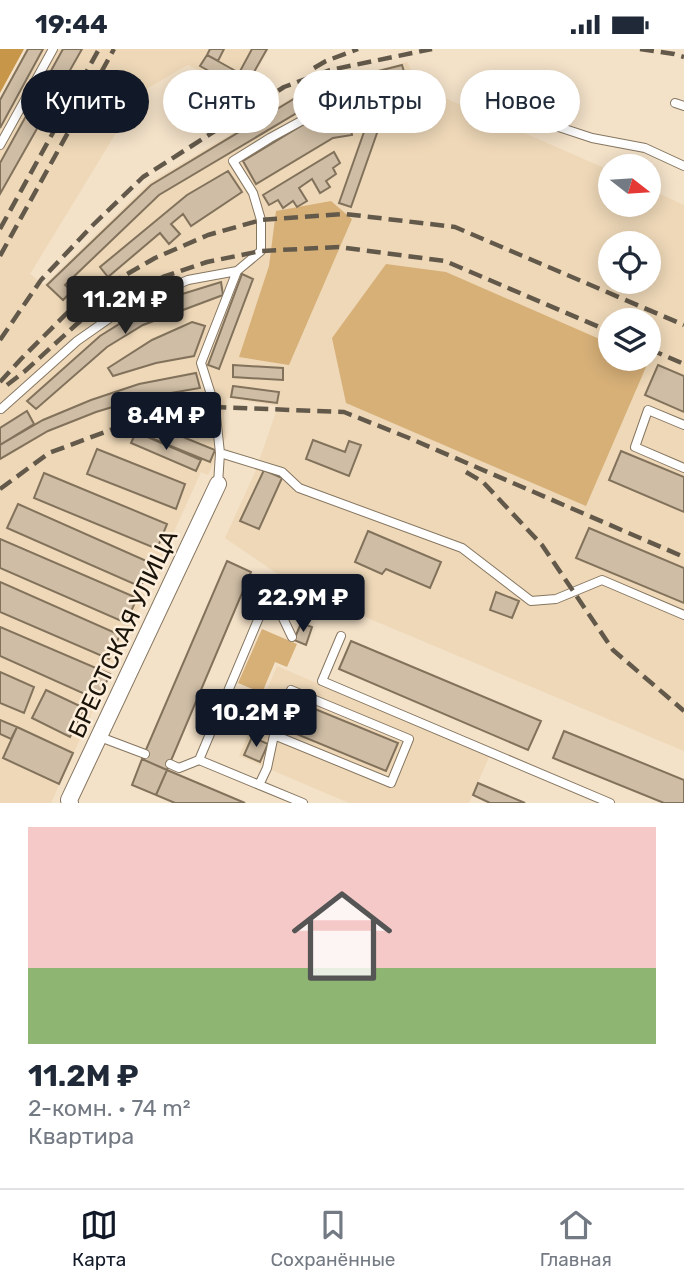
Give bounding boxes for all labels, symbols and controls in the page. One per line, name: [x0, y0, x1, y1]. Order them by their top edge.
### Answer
text: 19:44: [35, 9, 108, 40]
chip: Купить: [21, 70, 149, 133]
chip: Снять: [163, 70, 279, 133]
chip: Фильтры: [293, 70, 446, 133]
chip: Новое: [460, 70, 580, 133]
north arrow: [598, 154, 662, 217]
map controls: [598, 154, 661, 371]
button: locate: [598, 231, 661, 294]
pin: 11.2M ₽: [60, 277, 190, 336]
text: 11.2M ₽: [83, 285, 167, 313]
button: layers: [598, 308, 661, 371]
pin: 8.4M ₽: [109, 393, 223, 452]
text: 8.4M ₽: [127, 401, 205, 429]
street label: БРЕСТСКАЯ УЛИЦА: [63, 526, 183, 742]
pin: 22.9M ₽: [238, 575, 368, 634]
text: 22.9M ₽: [258, 583, 348, 611]
pin: 10.2M ₽: [191, 689, 321, 749]
text: 10.2M ₽: [212, 698, 300, 726]
icon: home: [279, 873, 405, 999]
text: 11.2M ₽: [28, 1058, 139, 1094]
text: 2-комн. · 74 m²: [28, 1094, 191, 1122]
text: Квартира: [28, 1122, 134, 1150]
tab: Карта: [72, 1206, 126, 1271]
tab: Сохранённые: [270, 1206, 396, 1271]
tab: Главная: [540, 1206, 612, 1271]

